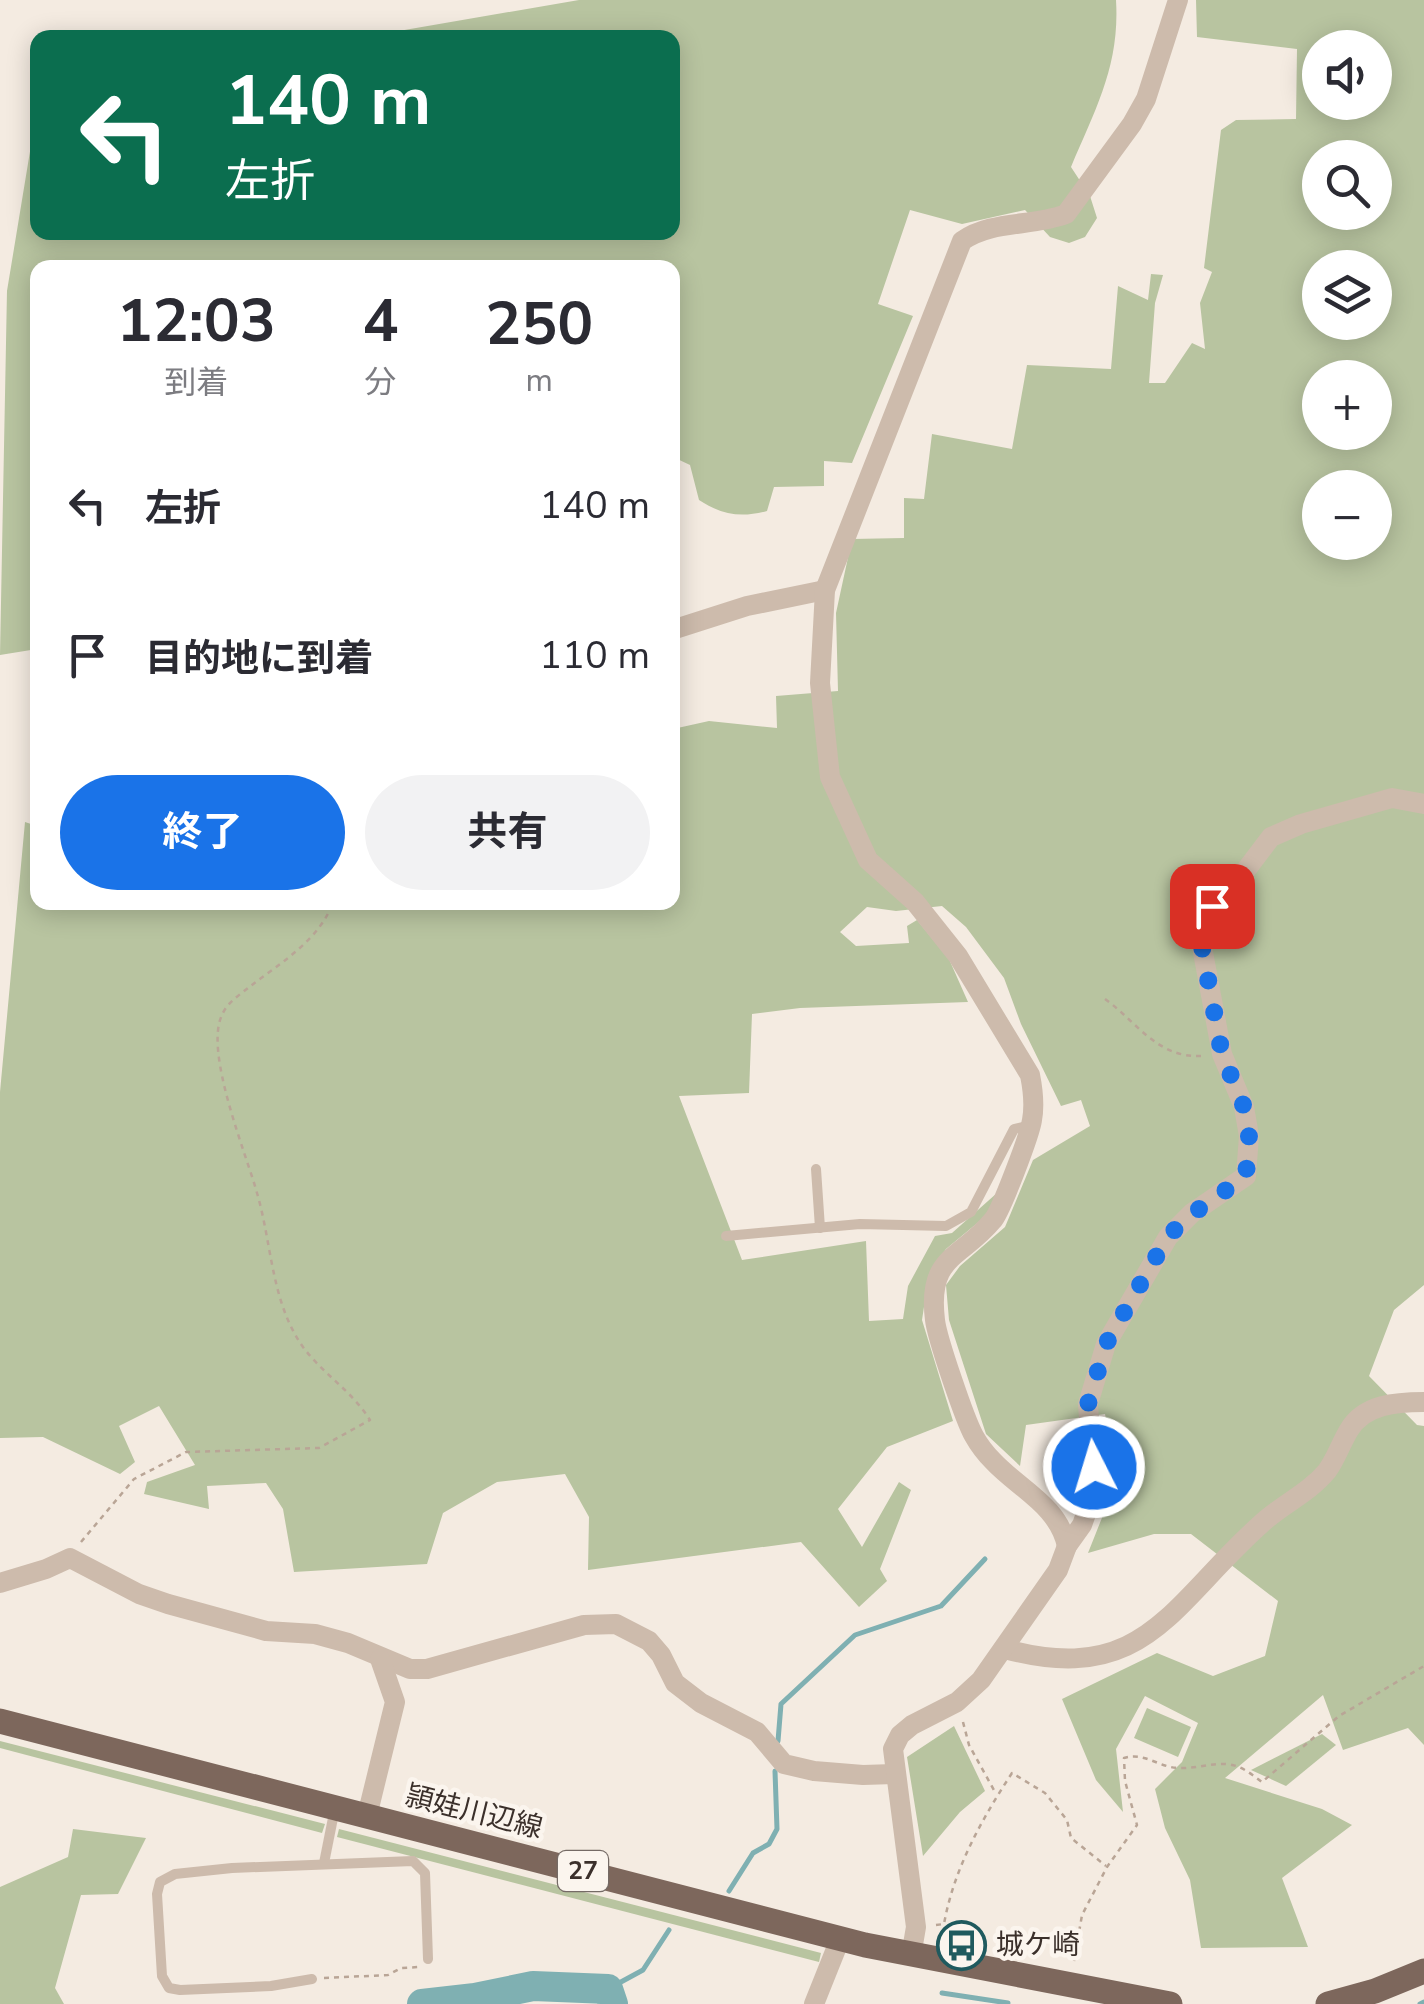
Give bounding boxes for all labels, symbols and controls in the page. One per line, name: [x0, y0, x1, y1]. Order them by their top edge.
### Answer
map controls: [1302, 30, 1392, 560]
button: sound: [1302, 30, 1392, 120]
text: 140 m: [225, 53, 431, 149]
icon: left: [60, 70, 190, 200]
button: search: [1302, 140, 1392, 230]
text: 左折: [225, 151, 315, 212]
button: layers: [1302, 250, 1392, 340]
text: 12:03: [117, 280, 276, 362]
text: 4: [362, 280, 398, 362]
text: 250: [485, 283, 593, 365]
text: m: [525, 359, 553, 402]
button: +: [1302, 360, 1392, 450]
text: 到着: [164, 361, 228, 404]
text: 分: [364, 361, 396, 404]
button: −: [1302, 470, 1392, 560]
icon: left: [60, 478, 115, 533]
text: 140 m: [539, 480, 650, 531]
text: 左折: [145, 483, 221, 534]
icon: arrive: [60, 628, 115, 683]
text: 110 m: [539, 630, 650, 681]
text: 目的地に到着: [145, 633, 373, 684]
button: 終了: [60, 775, 345, 890]
button: 共有: [365, 775, 650, 890]
pin: [1170, 864, 1255, 949]
icon: arrive: [1185, 879, 1240, 934]
position arrow: [1042, 1415, 1146, 1519]
street label: 頴娃川辺線: [401, 1777, 547, 1847]
road number: 27: [558, 1851, 608, 1891]
bus stop icon: 城ケ崎: [935, 1919, 987, 1971]
place label: 城ケ崎: [996, 1926, 1080, 1964]

